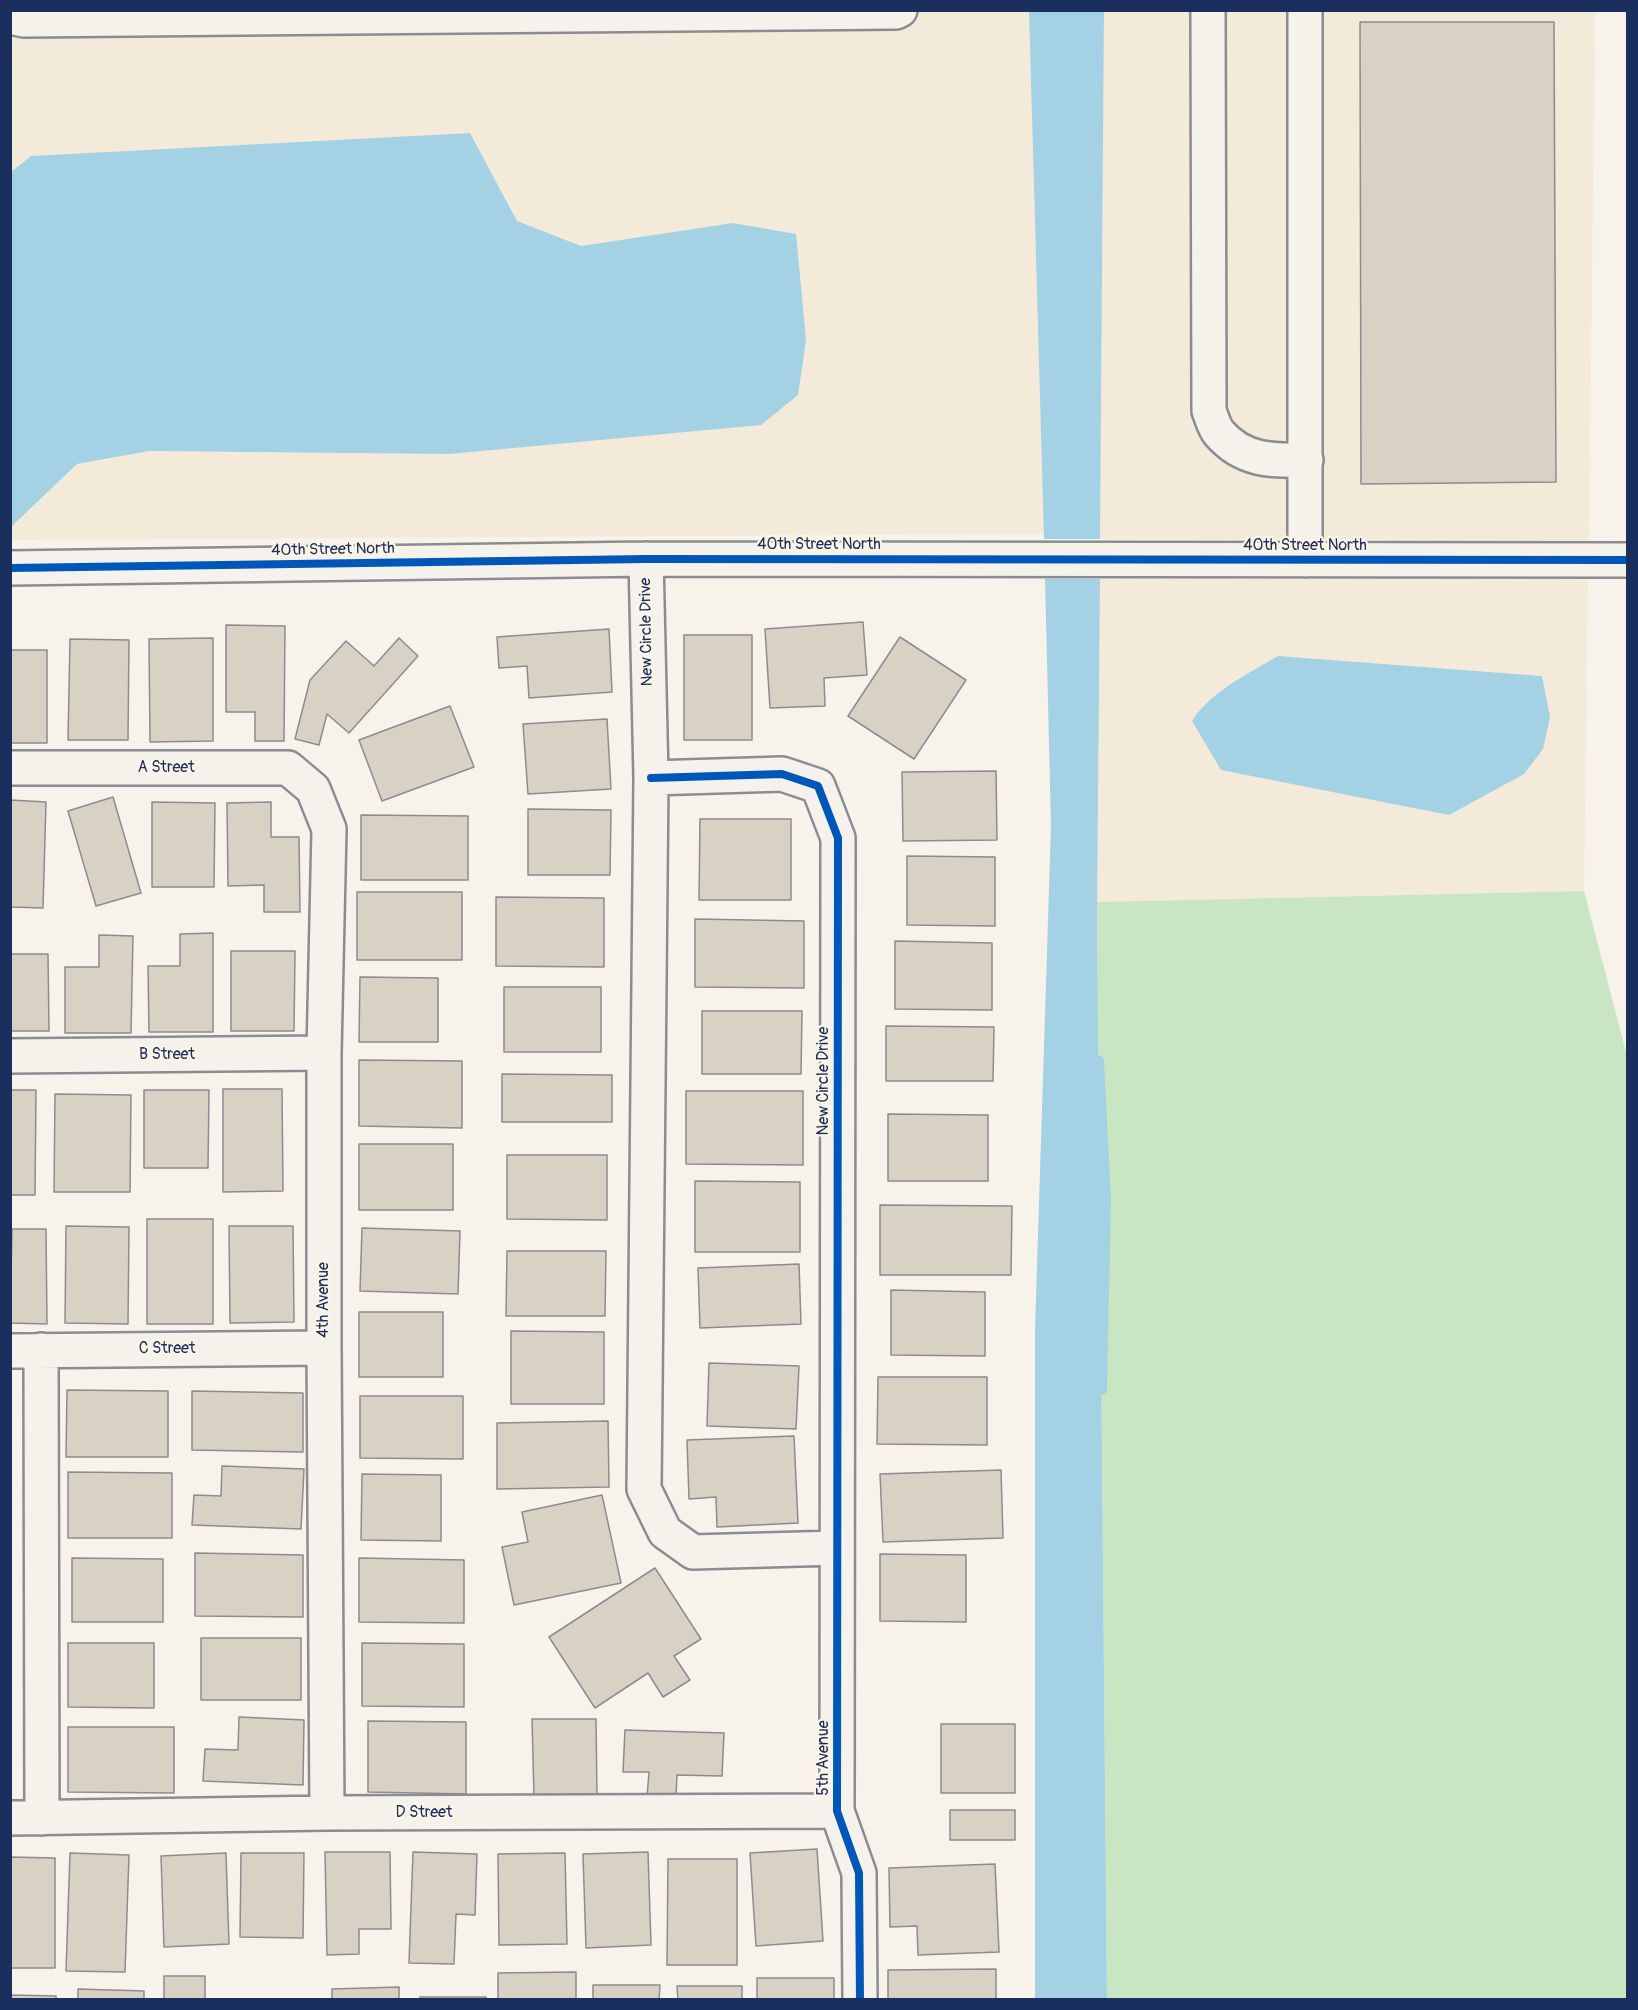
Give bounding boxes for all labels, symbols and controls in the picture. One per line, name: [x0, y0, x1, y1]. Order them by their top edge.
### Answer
street label: 40th Street North: [757, 535, 881, 555]
street label: 40th Street North: [1243, 536, 1367, 556]
street label: 40th Street North: [271, 539, 395, 561]
street label: New Circle Drive: [636, 577, 658, 687]
street label: A Street: [137, 758, 195, 778]
street label: New Circle Drive: [814, 1027, 834, 1135]
street label: B Street: [139, 1045, 195, 1065]
street label: 4th Avenue: [314, 1262, 334, 1338]
street label: C Street: [139, 1339, 195, 1359]
street label: 5th Avenue: [814, 1720, 834, 1796]
street label: D Street: [396, 1803, 452, 1823]

